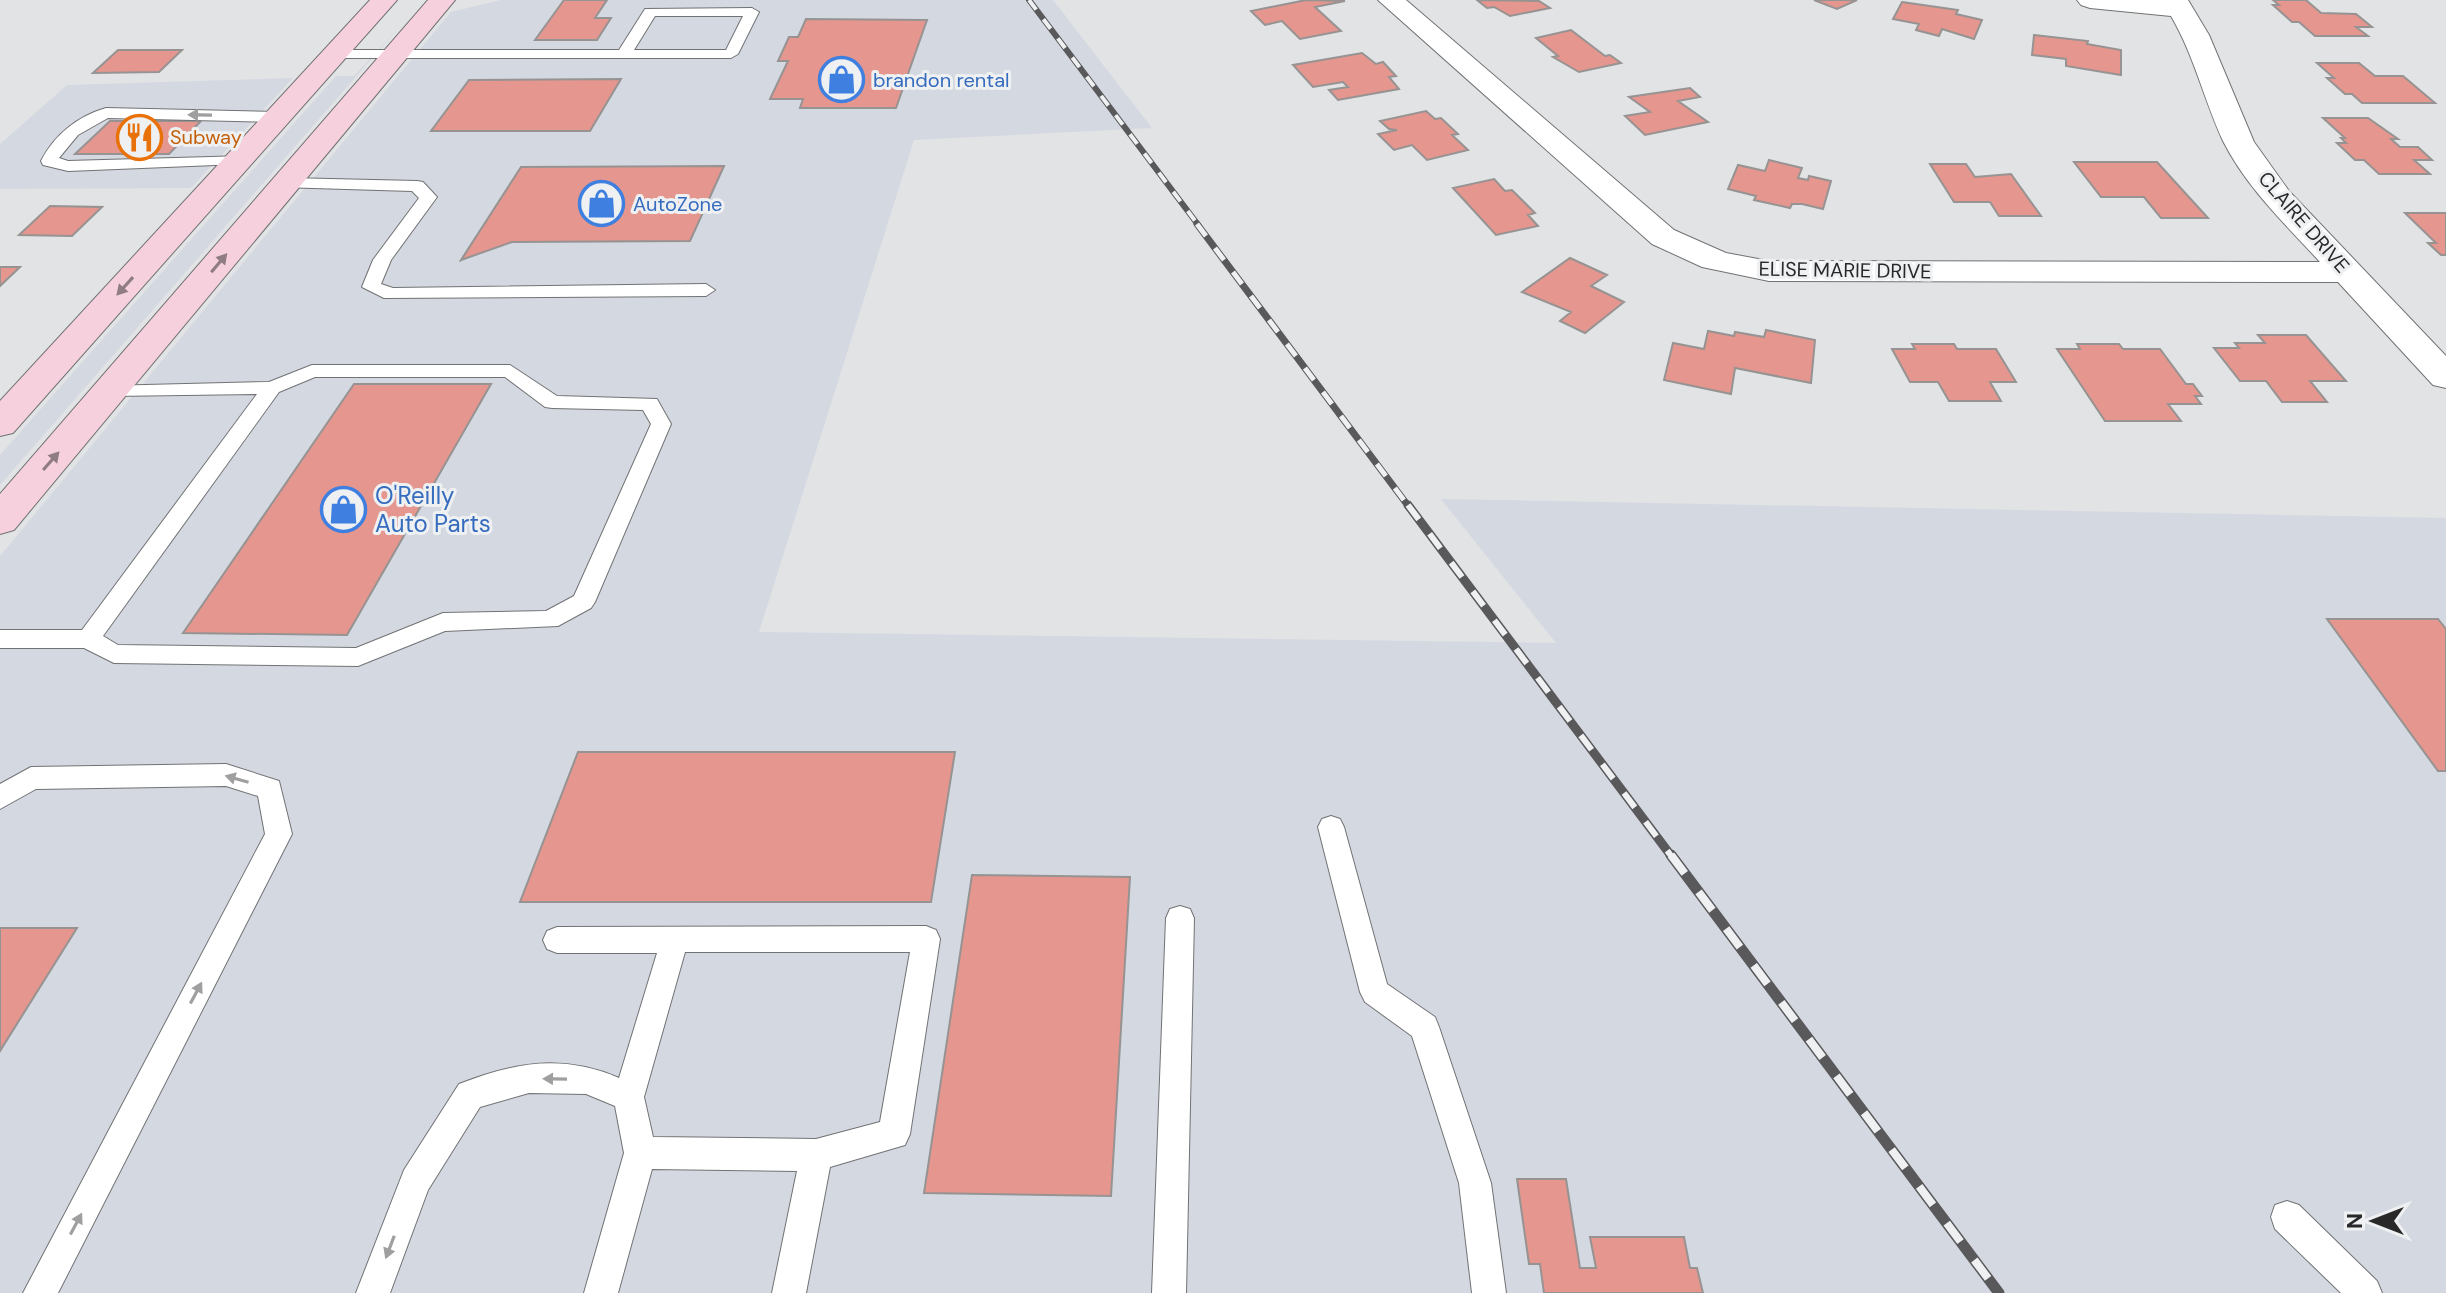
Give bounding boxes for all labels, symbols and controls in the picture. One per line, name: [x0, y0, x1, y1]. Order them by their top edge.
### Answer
shop icon: brandon rental: [818, 56, 866, 104]
place label: brandon rental: [873, 67, 1010, 93]
one-way arrow: [187, 108, 212, 121]
restaurant icon: Subway: [115, 113, 163, 161]
place label: Subway: [170, 124, 242, 150]
street label: CLAIRE DRIVE: [2253, 166, 2355, 278]
shop icon: AutoZone: [578, 180, 626, 228]
place label: AutoZone: [633, 191, 722, 217]
one-way arrow: [210, 253, 227, 273]
street label: ELISE MARIE DRIVE: [1758, 255, 1932, 285]
one-way arrow: [117, 276, 134, 296]
one-way arrow: [42, 451, 59, 471]
place label: O'Reilly Auto Parts: [375, 480, 491, 539]
shop icon: O'Reilly Auto Parts: [320, 485, 368, 533]
one-way arrow: [224, 772, 248, 785]
one-way arrow: [189, 982, 203, 1005]
one-way arrow: [542, 1072, 567, 1085]
north arrow: [2334, 1181, 2414, 1261]
one-way arrow: [69, 1212, 82, 1235]
text: N: [2340, 1213, 2369, 1229]
one-way arrow: [383, 1235, 396, 1259]

